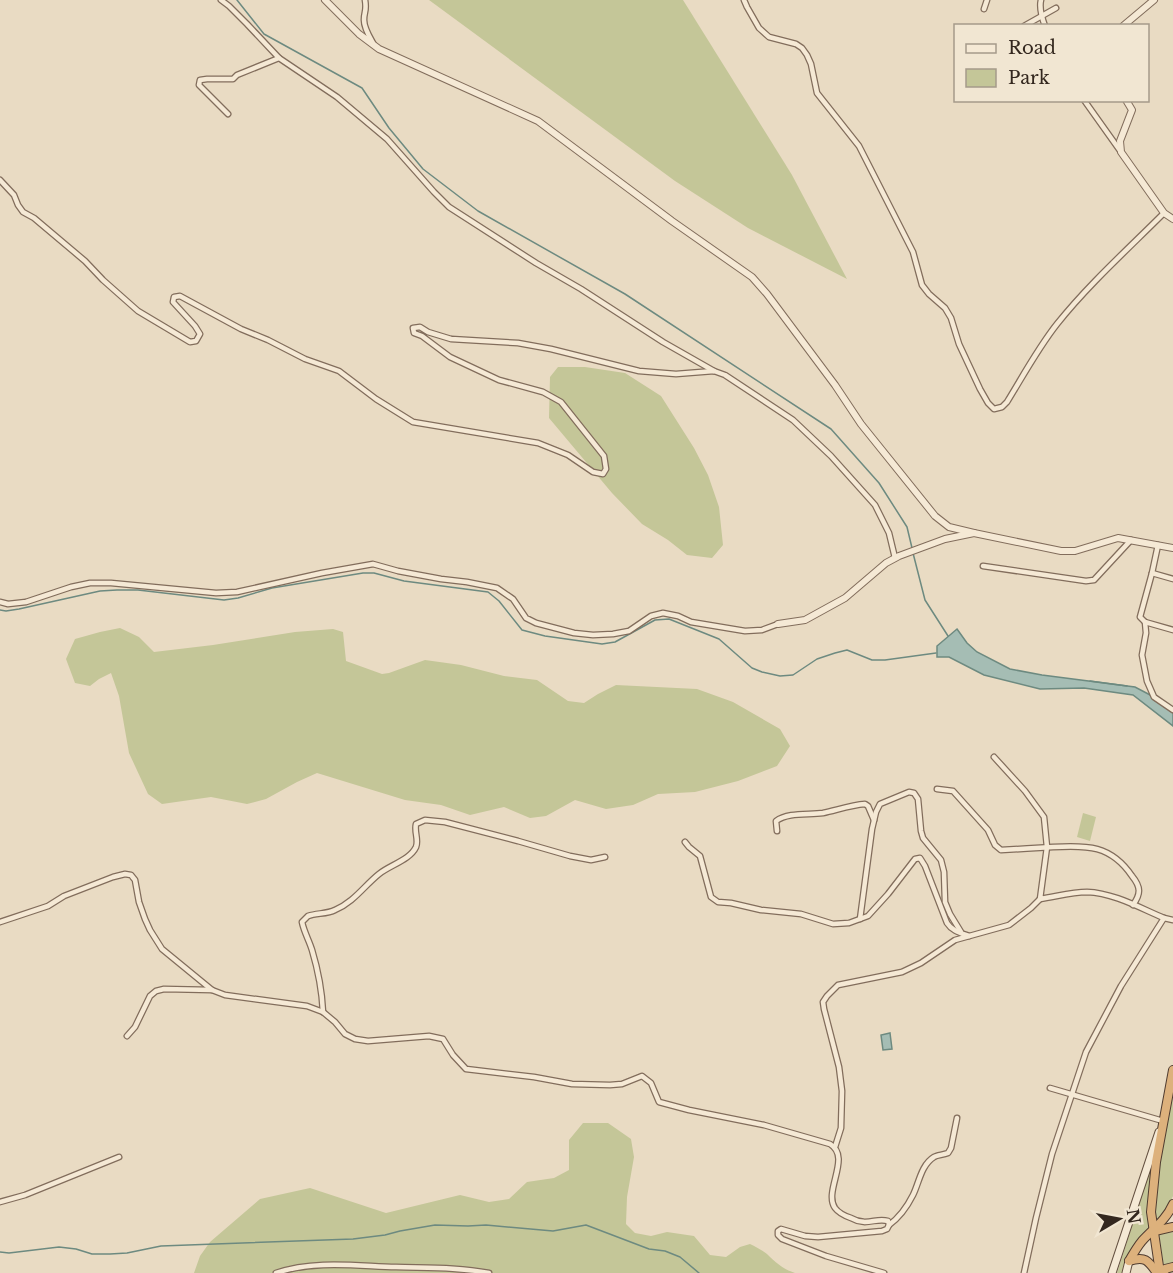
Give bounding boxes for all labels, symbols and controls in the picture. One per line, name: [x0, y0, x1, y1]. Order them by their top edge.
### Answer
legend: [954, 24, 1149, 102]
text: Road: [1008, 37, 1056, 59]
text: Park: [1008, 67, 1050, 89]
north arrow: [1089, 1189, 1149, 1249]
text: N: [1123, 1207, 1145, 1226]

